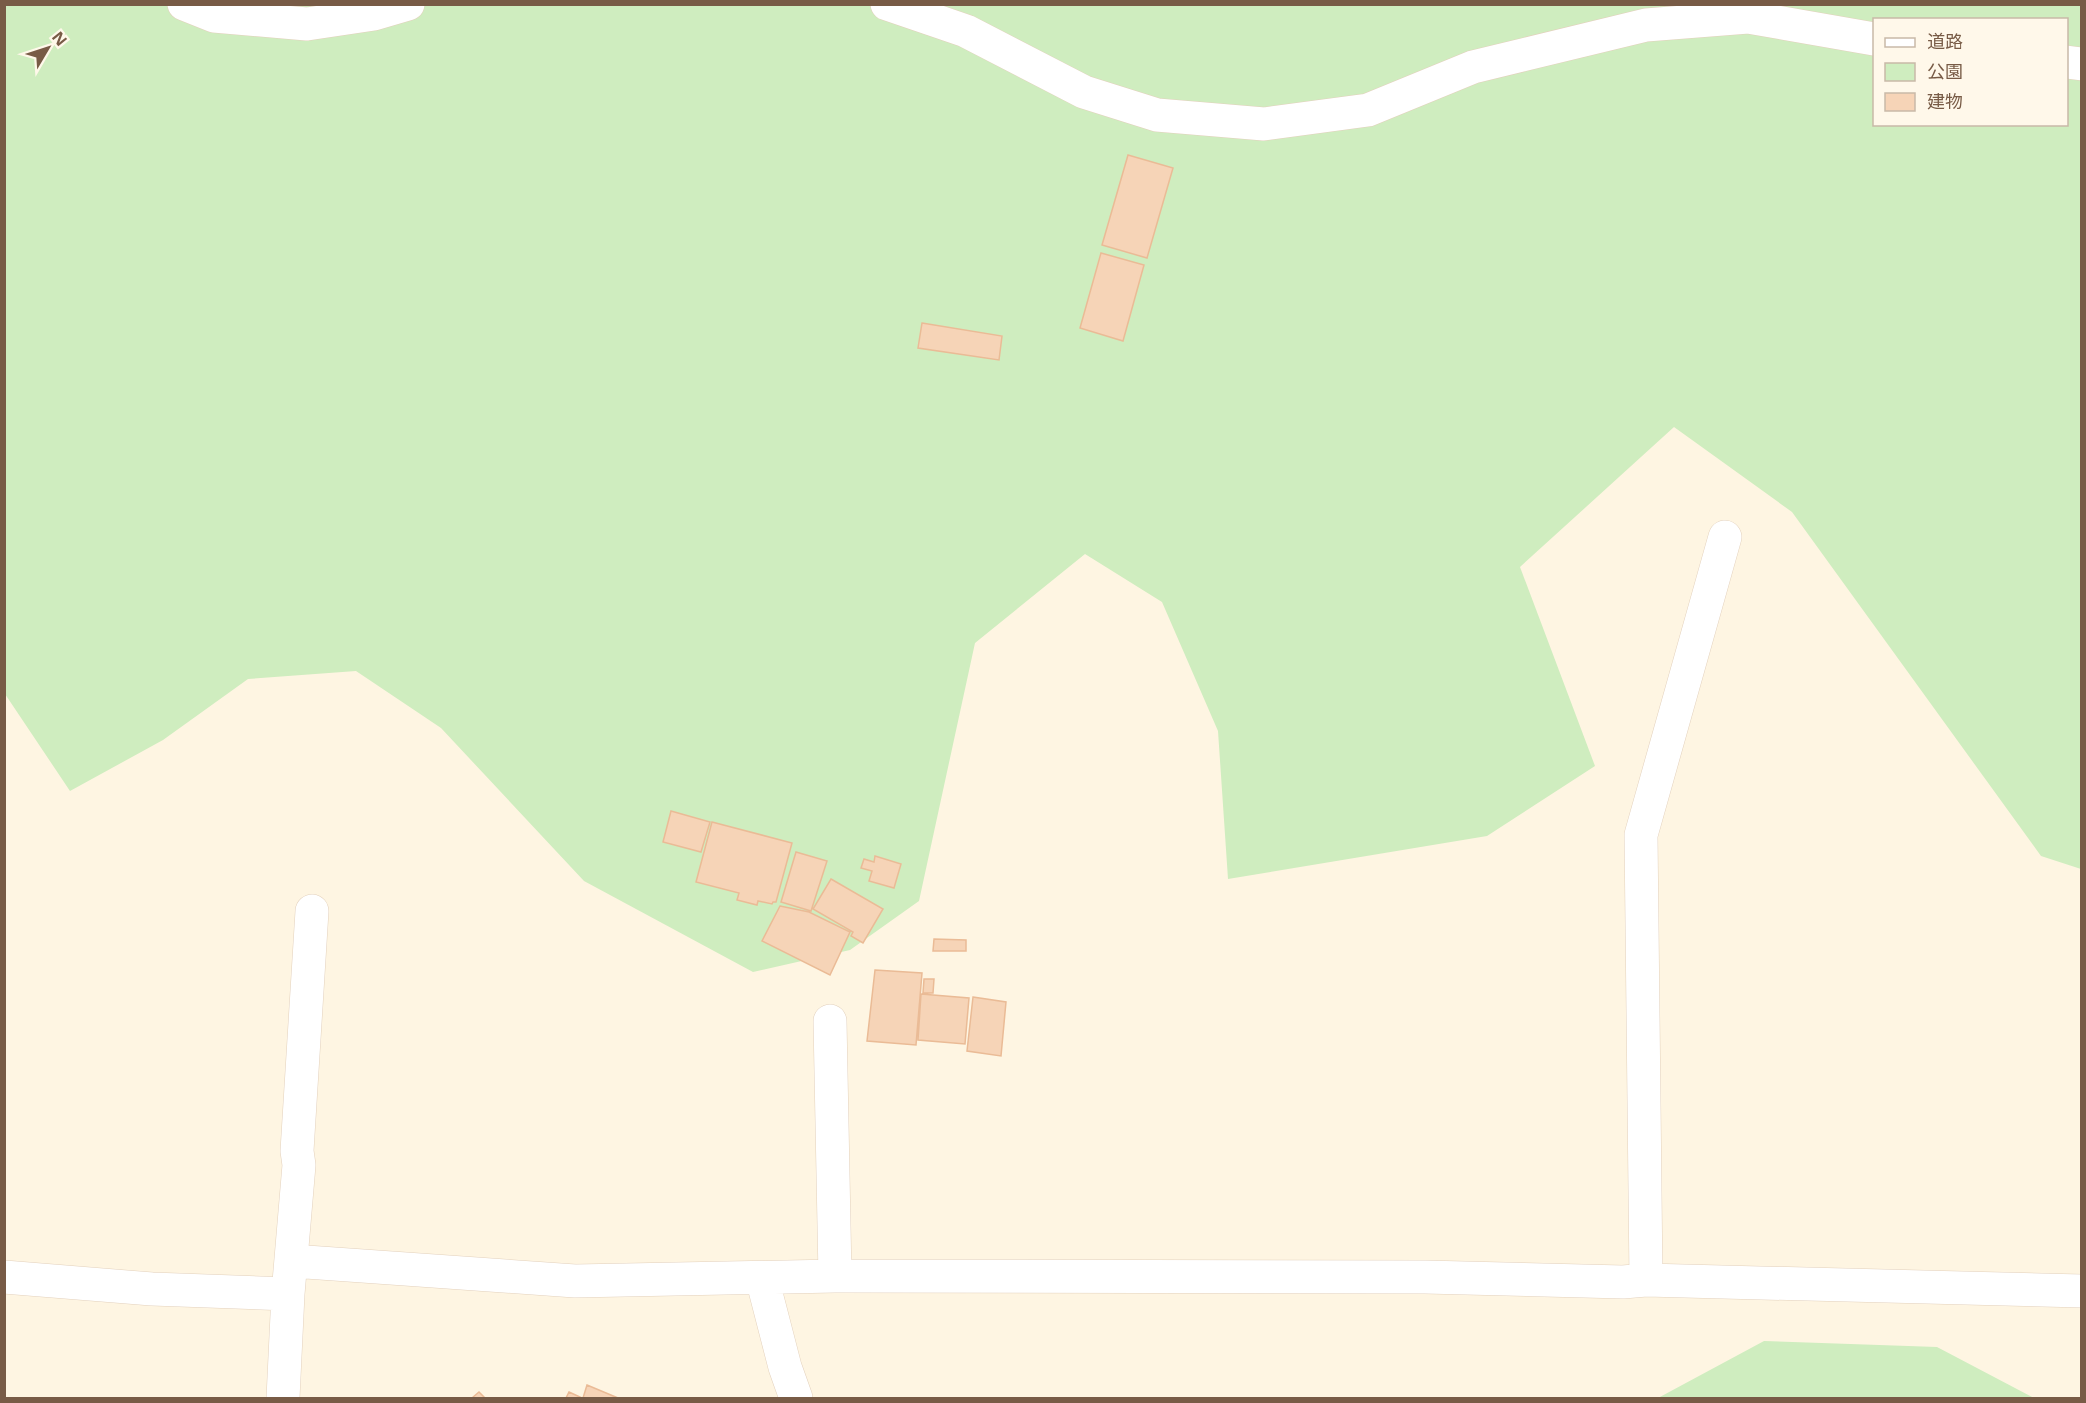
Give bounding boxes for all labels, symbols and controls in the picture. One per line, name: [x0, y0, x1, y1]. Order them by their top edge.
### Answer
north arrow: [18, 18, 78, 78]
legend: [1873, 18, 2068, 126]
text: N: [47, 27, 72, 51]
text: 道路: [1927, 29, 1963, 53]
text: 公園: [1927, 59, 1963, 83]
text: 建物: [1927, 89, 1963, 113]

